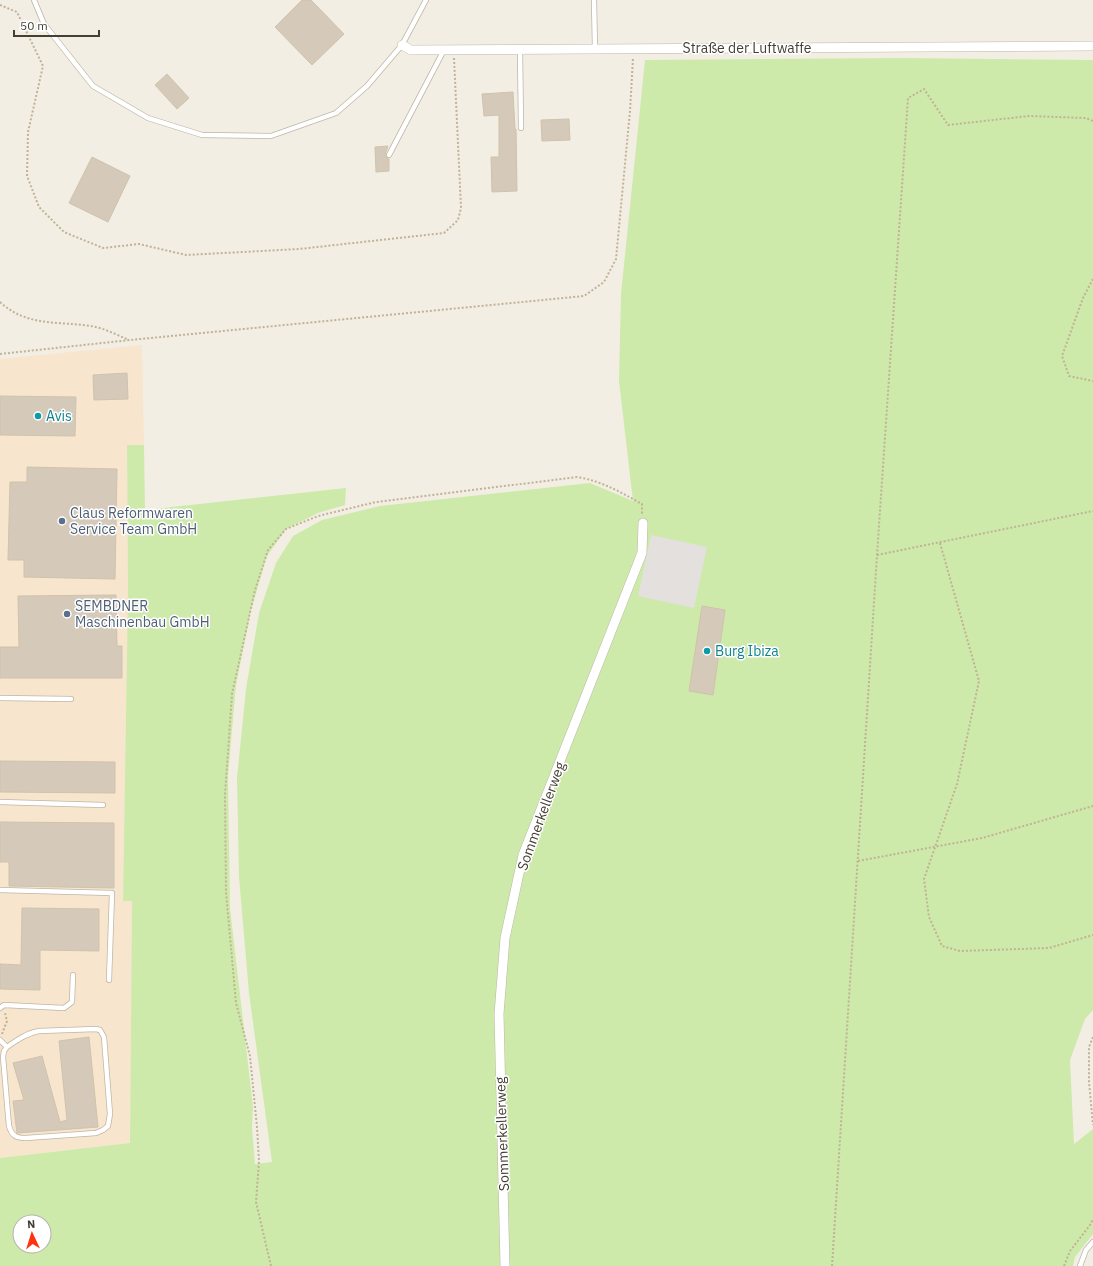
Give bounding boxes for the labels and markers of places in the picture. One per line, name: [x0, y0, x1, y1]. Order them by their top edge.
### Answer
place label: Avis: [46, 407, 72, 425]
marker: Avis: [33, 411, 43, 421]
place label: Claus Reformwaren Service Team GmbH: [70, 504, 197, 538]
marker: Claus Reformwaren Service Team GmbH: [57, 516, 67, 526]
place label: SEMBDNER Maschinenbau GmbH: [75, 597, 210, 631]
marker: SEMBDNER Maschinenbau GmbH: [62, 609, 72, 619]
place label: Burg Ibiza: [715, 642, 779, 660]
marker: Burg Ibiza: [702, 646, 712, 656]

